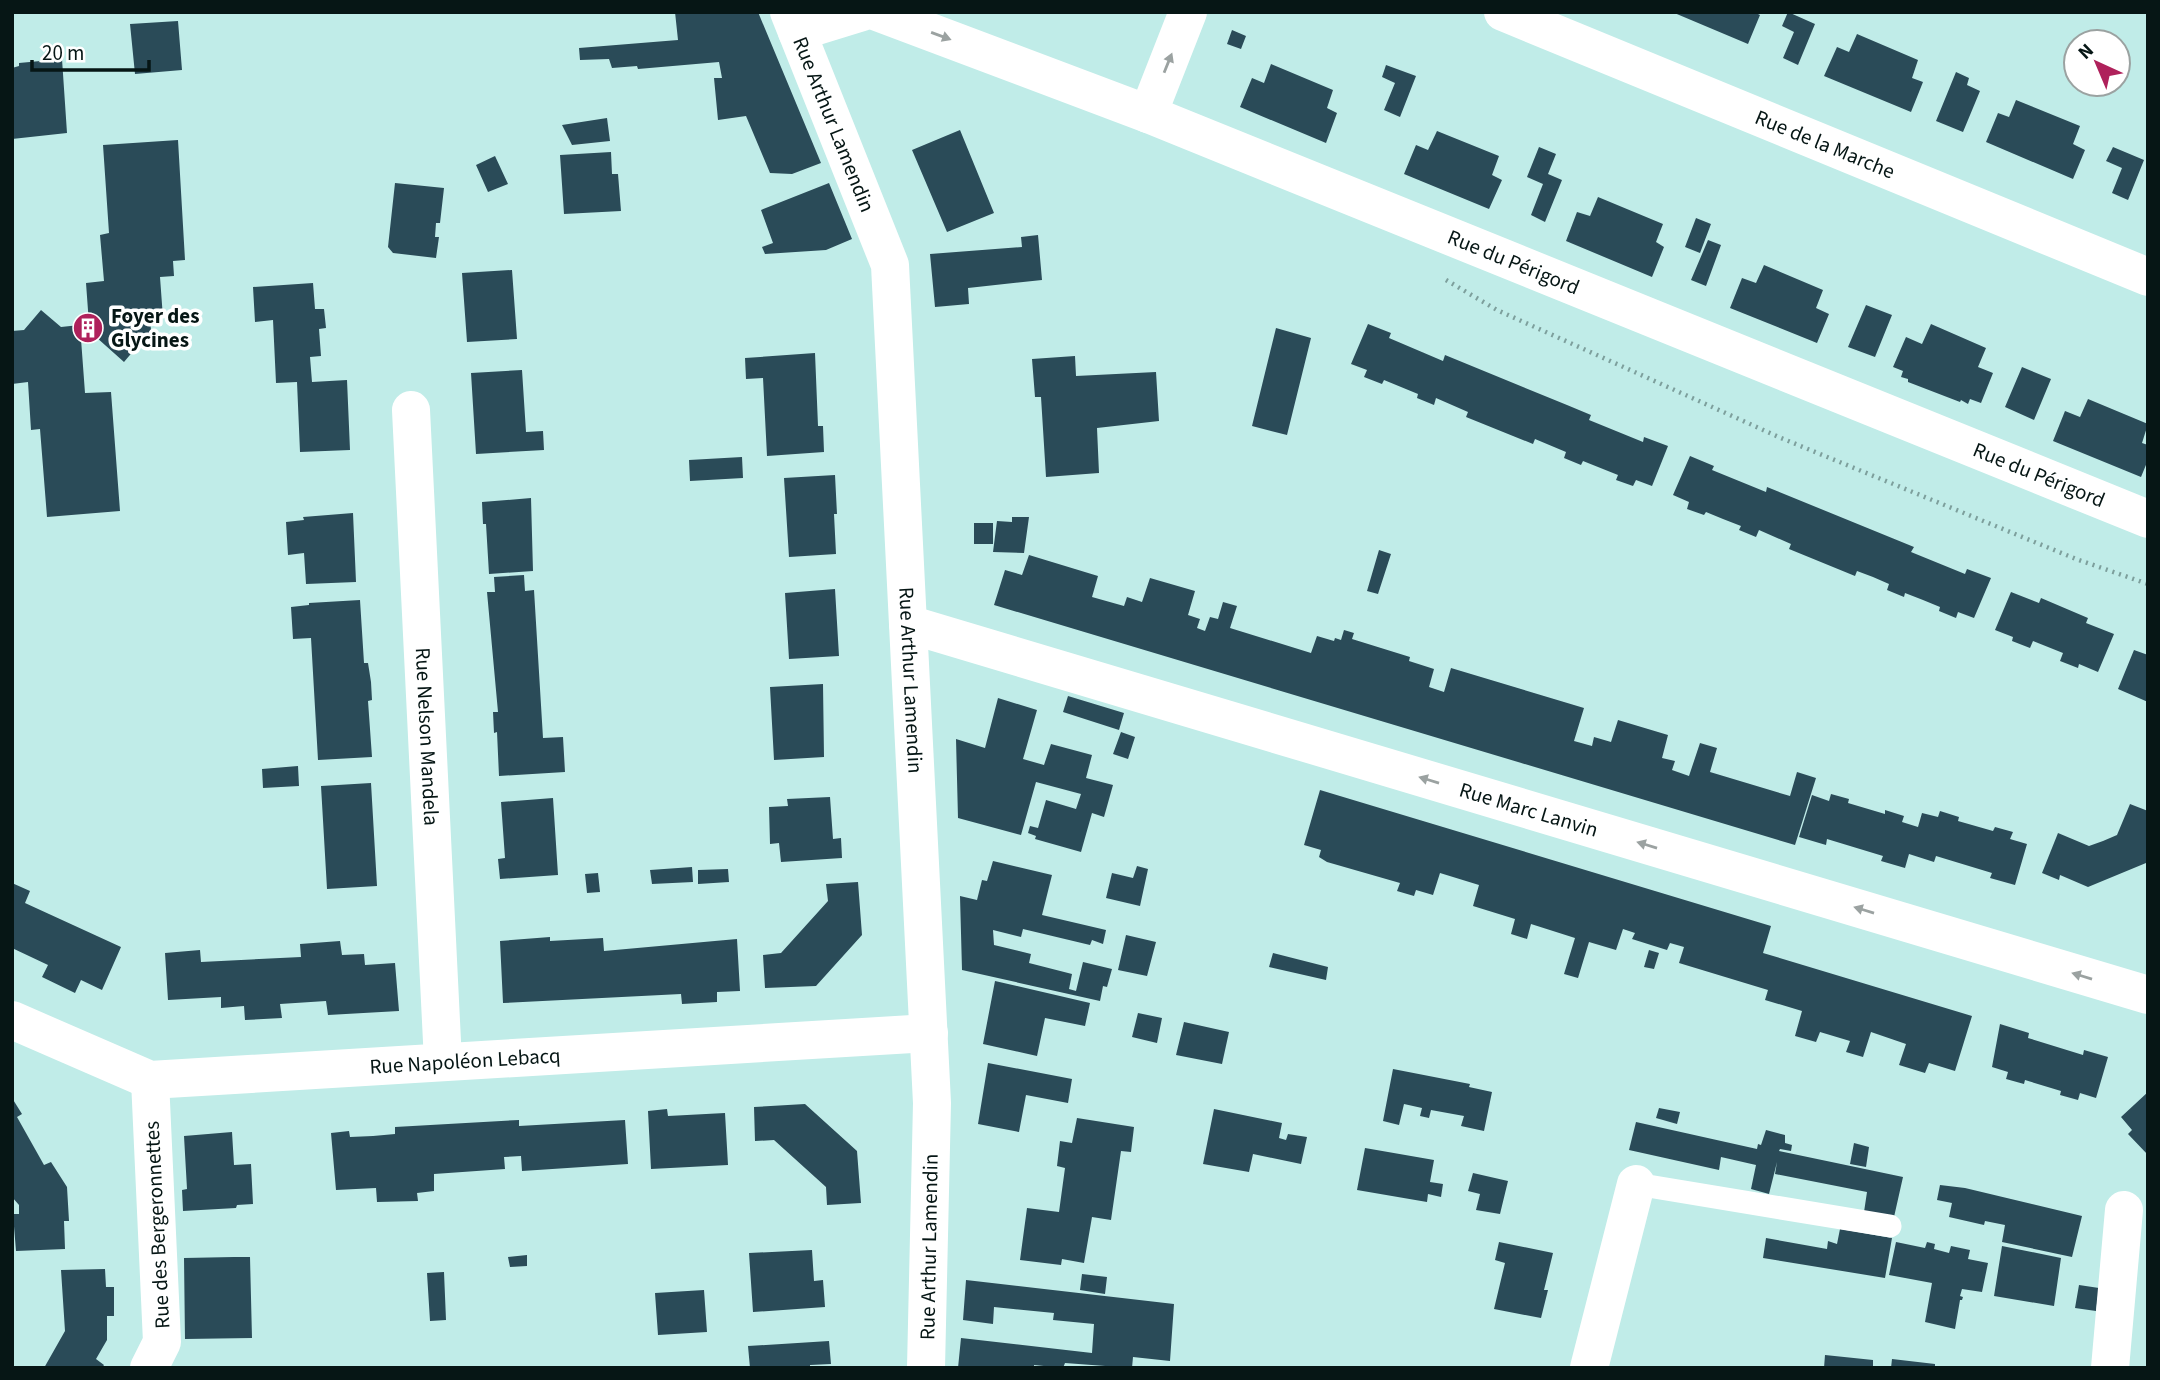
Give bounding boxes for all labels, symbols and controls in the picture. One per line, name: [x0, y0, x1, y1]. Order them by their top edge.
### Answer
scale bar: [32, 28, 149, 72]
north arrow: [2062, 28, 2132, 98]
one-way arrow: [930, 31, 951, 42]
street label: Rue Arthur Lamendin: [785, 32, 882, 217]
text: 20 m: [42, 38, 84, 68]
text: N: [2072, 38, 2100, 66]
one-way arrow: [1163, 52, 1174, 73]
street label: Rue de la Marche: [1750, 102, 1899, 186]
street label: Rue du Périgord: [1443, 222, 1584, 302]
place label: Foyer des Glycines: [111, 301, 200, 355]
building icon: Foyer des Glycines: [71, 311, 105, 345]
street label: Rue du Périgord: [1969, 435, 2110, 515]
street label: Rue Arthur Lamendin: [891, 586, 930, 774]
street label: Rue Nelson Mandela: [408, 647, 446, 827]
one-way arrow: [1418, 774, 1439, 784]
street label: Rue Marc Lanvin: [1456, 775, 1602, 845]
one-way arrow: [1636, 839, 1657, 849]
one-way arrow: [1854, 905, 1875, 915]
one-way arrow: [2072, 970, 2093, 980]
street label: Rue Napoléon Lebacq: [369, 1040, 561, 1082]
street label: Rue des Bergeronnettes: [137, 1120, 177, 1330]
street label: Rue Arthur Lamendin: [912, 1153, 946, 1341]

